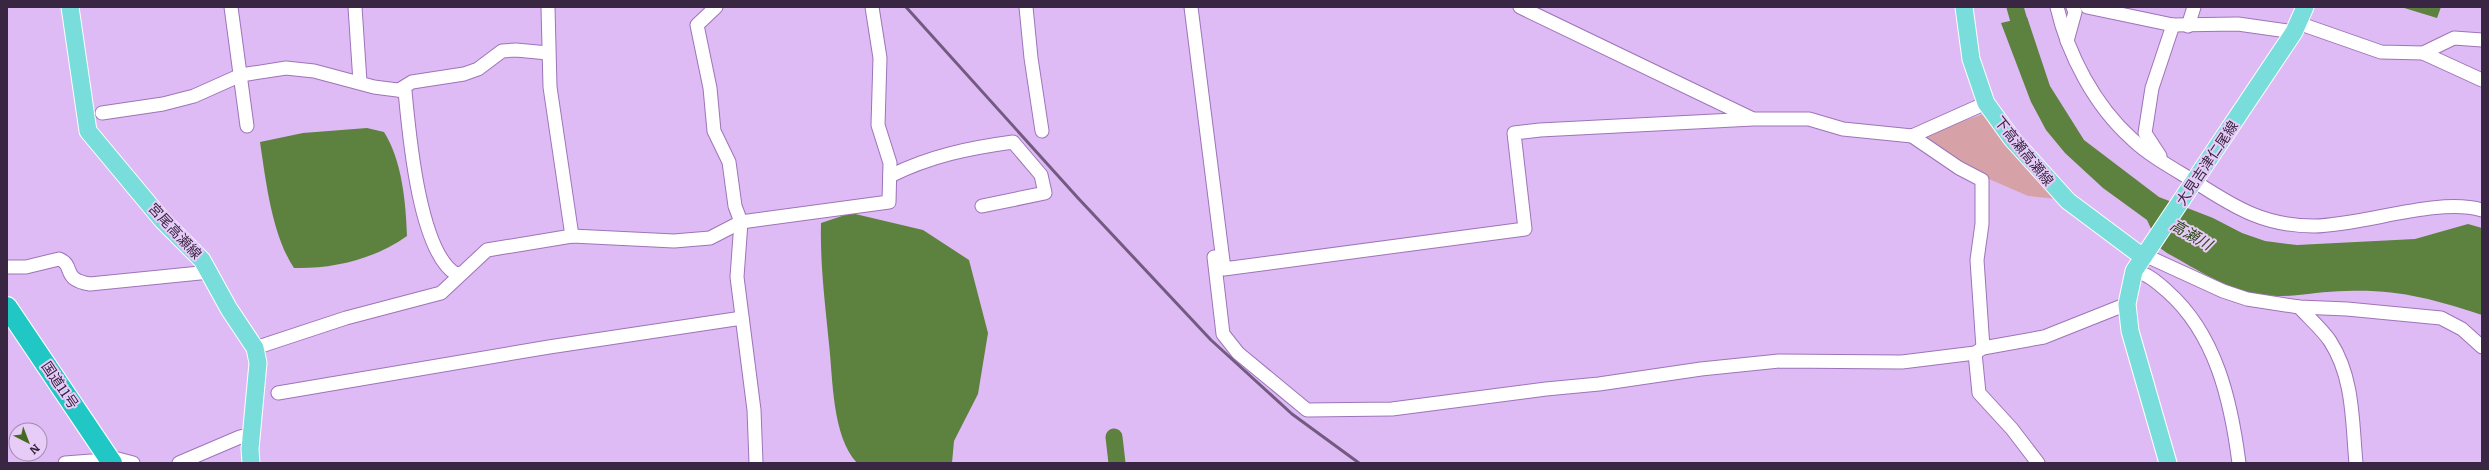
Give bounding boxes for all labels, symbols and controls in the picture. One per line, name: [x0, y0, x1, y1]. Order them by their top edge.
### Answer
street label: 下高瀬高瀬線: [1991, 111, 2059, 189]
street label: 大見吉津仁尾線: [2170, 116, 2242, 209]
street label: 宮尾高瀬線: [145, 198, 207, 263]
water label: 高瀬川: [2167, 212, 2219, 256]
street label: 国道11号: [38, 357, 84, 412]
north arrow: [8, 422, 48, 462]
text: N: [27, 441, 44, 459]

